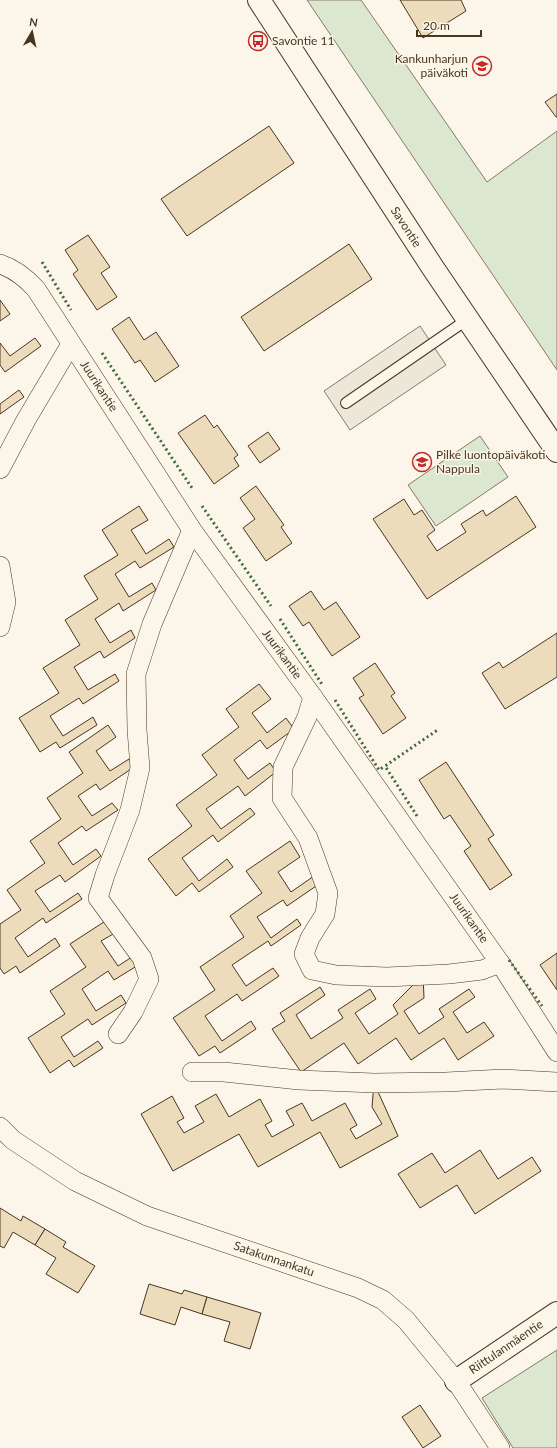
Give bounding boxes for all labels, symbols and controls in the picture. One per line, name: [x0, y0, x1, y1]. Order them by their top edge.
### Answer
north arrow: [12, 12, 52, 52]
scale bar: [417, 12, 481, 38]
text: N: [28, 15, 39, 29]
text: 20 m: [423, 18, 450, 33]
bus stop icon: Savontie 11: [247, 30, 269, 52]
place label: Savontie 11: [272, 33, 334, 48]
place label: Kankunharjun päiväkoti: [395, 51, 468, 80]
school or university icon: Kankunharjun päiväkoti: [471, 55, 493, 77]
street label: Savontie: [388, 204, 425, 250]
street label: Juurikantie: [77, 357, 121, 414]
place label: Pilke luontopäiväkoti Nappula: [436, 447, 546, 476]
school or university icon: Pilke luontopäiväkoti Nappula: [411, 451, 433, 473]
street label: Juurikantie: [259, 626, 305, 682]
street label: Juurikantie: [447, 890, 492, 946]
street label: Satakunnankatu: [232, 1238, 317, 1279]
street label: Riittulanmäentie: [466, 1316, 546, 1377]

